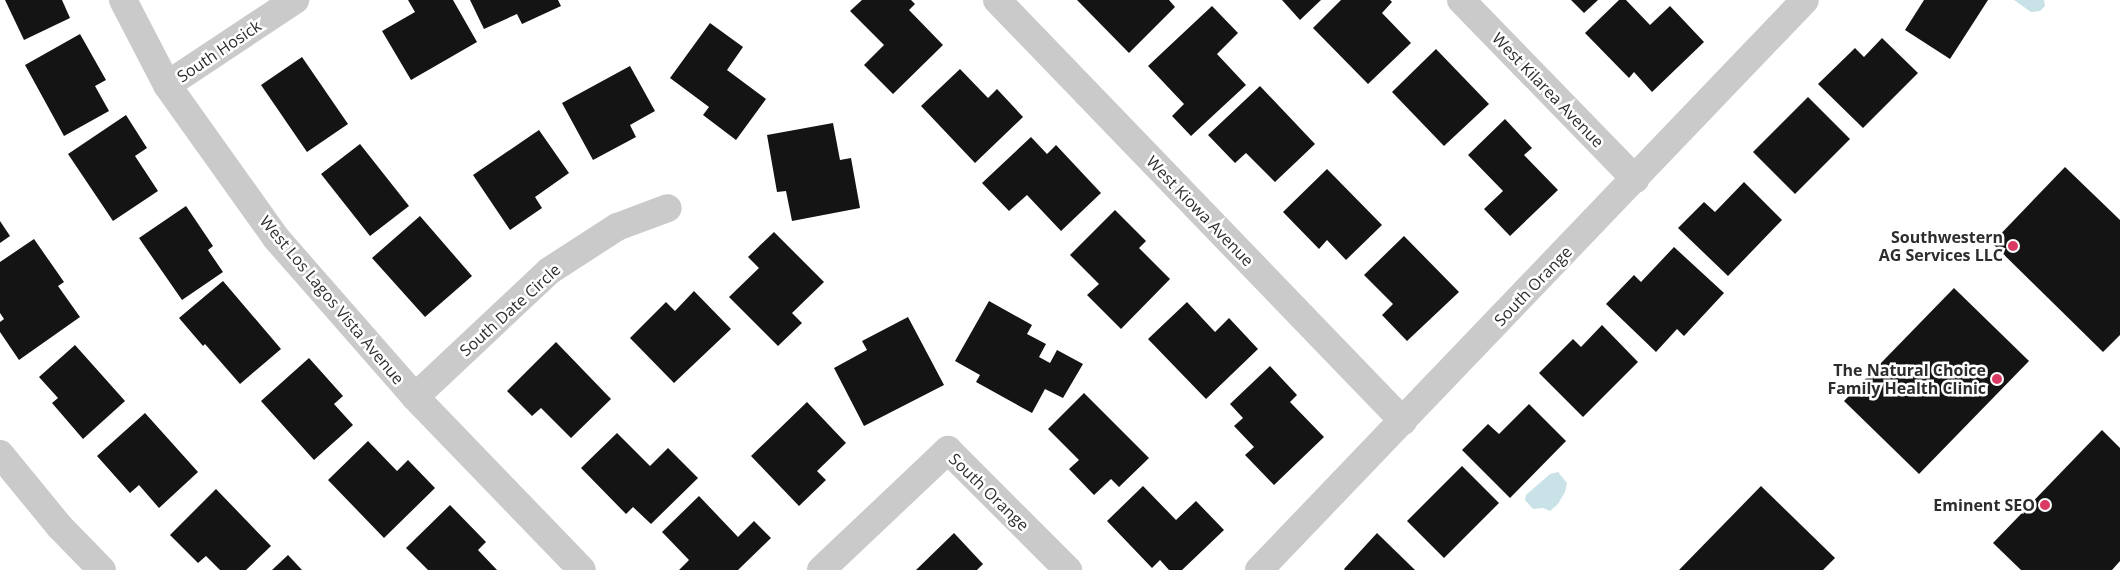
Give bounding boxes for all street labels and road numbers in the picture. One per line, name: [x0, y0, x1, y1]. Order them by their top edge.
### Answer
street label: South Hosick: [173, 16, 265, 86]
street label: West Kilarea Avenue: [1488, 29, 1608, 151]
street label: West Kiowa Avenue: [1142, 152, 1258, 270]
street label: West Los Lagos Vista Avenue: [256, 212, 408, 388]
street label: South Orange: [1490, 242, 1576, 330]
street label: South Date Circle: [456, 260, 564, 360]
street label: South Orange: [945, 449, 1033, 535]

